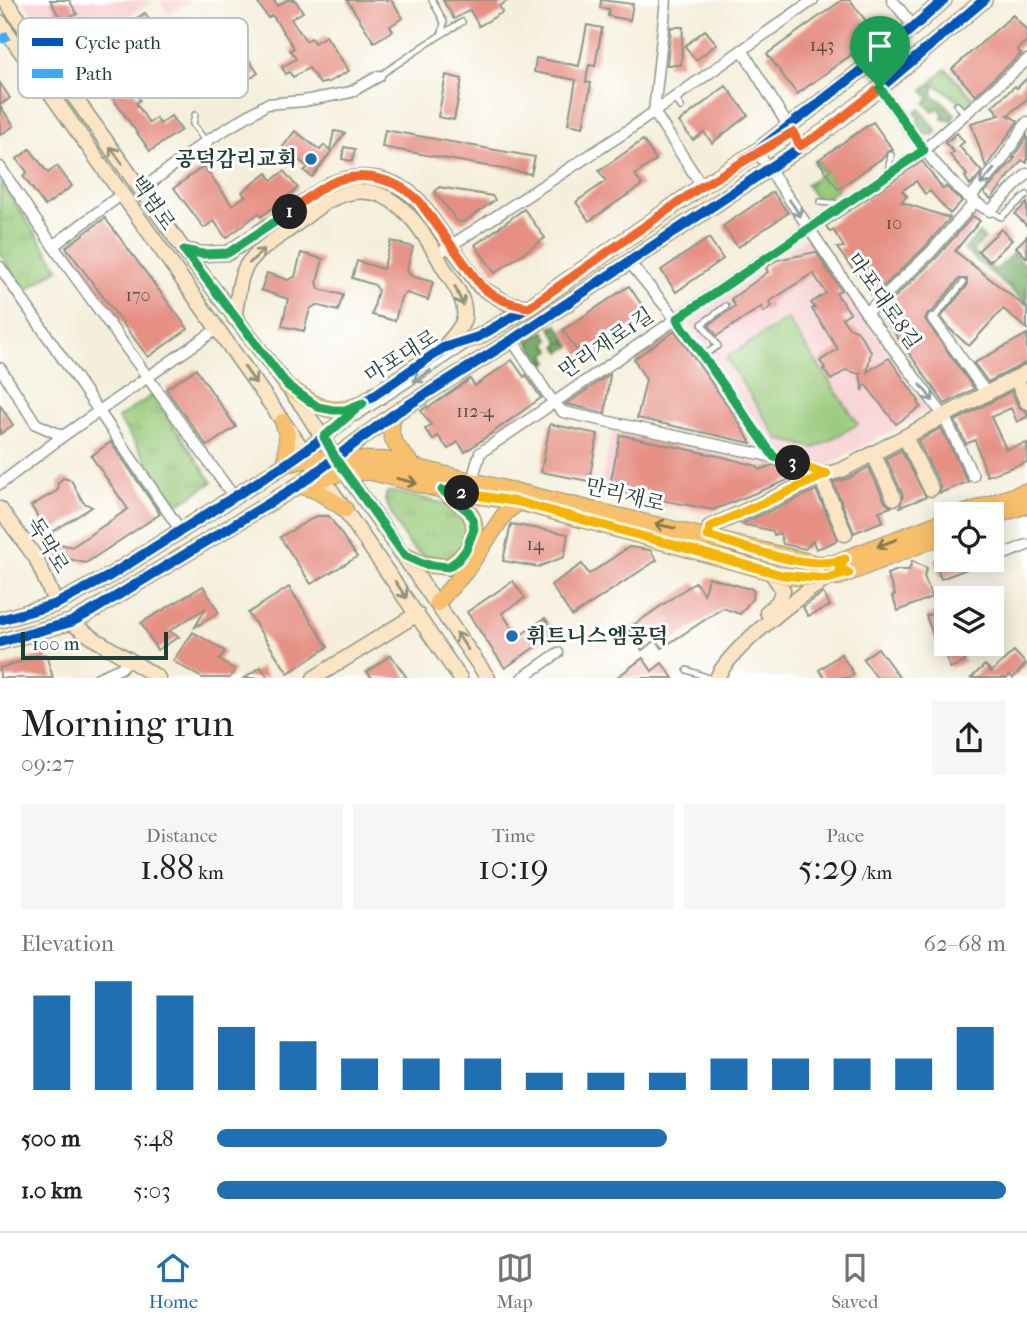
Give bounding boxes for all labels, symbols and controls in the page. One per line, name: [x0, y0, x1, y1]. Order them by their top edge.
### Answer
pin: [850, 16, 910, 88]
legend: [18, 18, 248, 98]
icon: arrive: [861, 27, 899, 65]
text: Cycle path: [75, 32, 161, 54]
house number: 143: [810, 35, 834, 56]
text: Path: [75, 63, 113, 85]
one-way arrow: [109, 146, 123, 165]
place label: 공덕감리교회: [175, 147, 297, 171]
marker: 공덕감리교회: [303, 151, 319, 167]
one-way arrow: [979, 168, 995, 186]
street label: 백범로: [126, 171, 180, 235]
pin: 1: [272, 194, 308, 230]
one-way arrow: [789, 197, 803, 217]
text: 1: [286, 200, 293, 222]
house number: 10: [886, 213, 902, 234]
one-way arrow: [248, 247, 265, 264]
street label: 마포대로8길: [842, 248, 926, 354]
house number: 170: [126, 285, 150, 306]
one-way arrow: [454, 285, 467, 307]
street label: 만리재로1길: [554, 303, 658, 383]
street label: 마포대로: [360, 324, 442, 388]
one-way arrow: [243, 365, 257, 384]
one-way arrow: [413, 369, 433, 383]
one-way arrow: [919, 383, 934, 402]
house number: 112-4: [456, 401, 494, 422]
pin: 3: [776, 446, 810, 480]
text: 3: [789, 451, 796, 473]
street label: 만리재로: [583, 474, 667, 516]
one-way arrow: [395, 475, 417, 488]
pin: 2: [444, 476, 480, 510]
text: 2: [457, 481, 466, 503]
map controls: [934, 502, 1004, 656]
button: locate: [934, 502, 1004, 572]
street label: 독막로: [22, 513, 74, 577]
one-way arrow: [654, 519, 677, 533]
house number: 14: [526, 534, 544, 555]
one-way arrow: [877, 538, 898, 551]
one-way arrow: [394, 580, 408, 599]
button: layers: [934, 586, 1004, 656]
place label: 휘트니스엠공덕: [526, 624, 668, 648]
marker: 휘트니스엠공덕: [504, 628, 520, 644]
scale bar: [21, 629, 168, 661]
one-way arrow: [455, 632, 470, 651]
text: 100 m: [32, 633, 80, 655]
text: Morning run: [21, 701, 234, 746]
button: share: [932, 701, 1006, 775]
text: 09:27: [21, 750, 74, 777]
text: Distance: [146, 825, 218, 847]
text: Time: [492, 825, 535, 847]
text: Pace: [826, 825, 864, 847]
text: 1.88: [140, 847, 194, 888]
text: 10:19: [478, 847, 549, 888]
text: 5:29: [798, 847, 858, 888]
text: km: [194, 862, 224, 884]
text: /km: [858, 862, 892, 884]
text: Elevation: [21, 930, 114, 957]
text: 62–68 m: [924, 930, 1006, 957]
text: 500 m: [21, 1125, 80, 1152]
text: 5:48: [133, 1125, 174, 1152]
text: 1.0 km: [21, 1177, 82, 1204]
text: 5:03: [133, 1177, 171, 1204]
tab: Home: [149, 1249, 198, 1313]
tab: Map: [496, 1249, 534, 1313]
tab: Saved: [831, 1249, 878, 1313]

